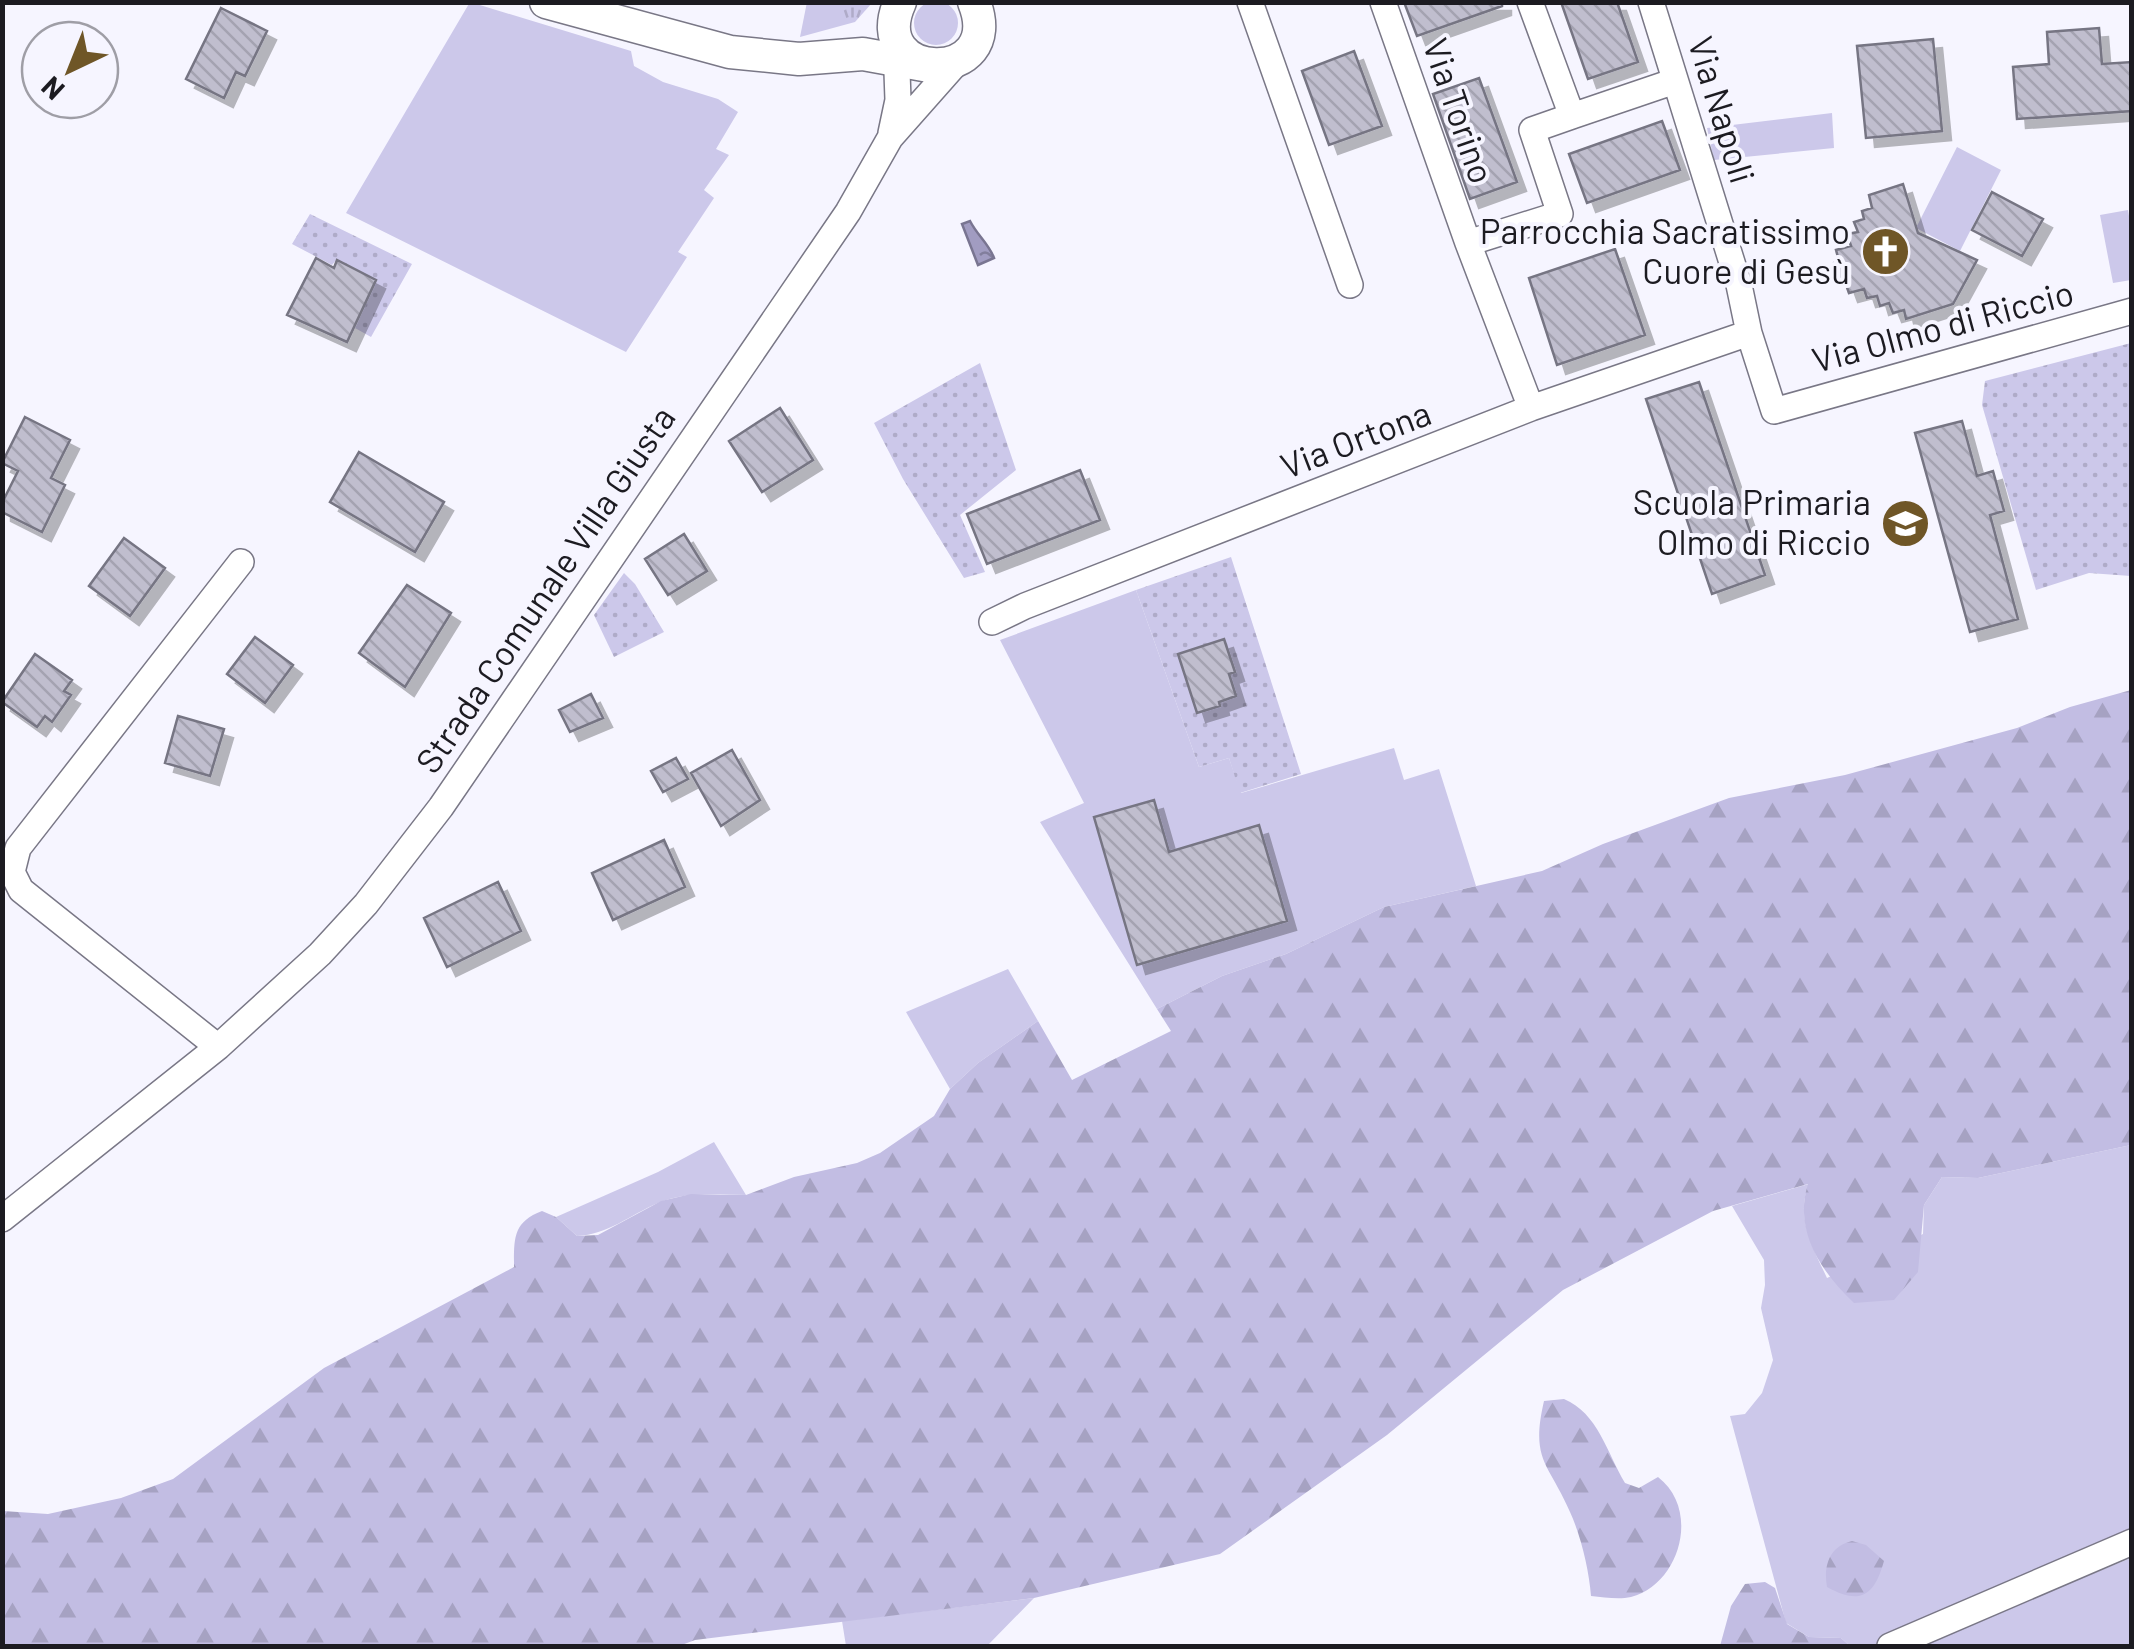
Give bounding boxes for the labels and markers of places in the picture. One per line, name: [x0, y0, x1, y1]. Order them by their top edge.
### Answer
place label: Parrocchia Sacratissimo Cuore di Gesù: [1480, 209, 1850, 291]
church icon: Parrocchia Sacratissimo Cuore di Gesù: [1859, 226, 1911, 278]
place label: Scuola Primaria Olmo di Riccio: [1633, 480, 1871, 562]
school or university icon: Scuola Primaria Olmo di Riccio: [1880, 497, 1932, 549]

